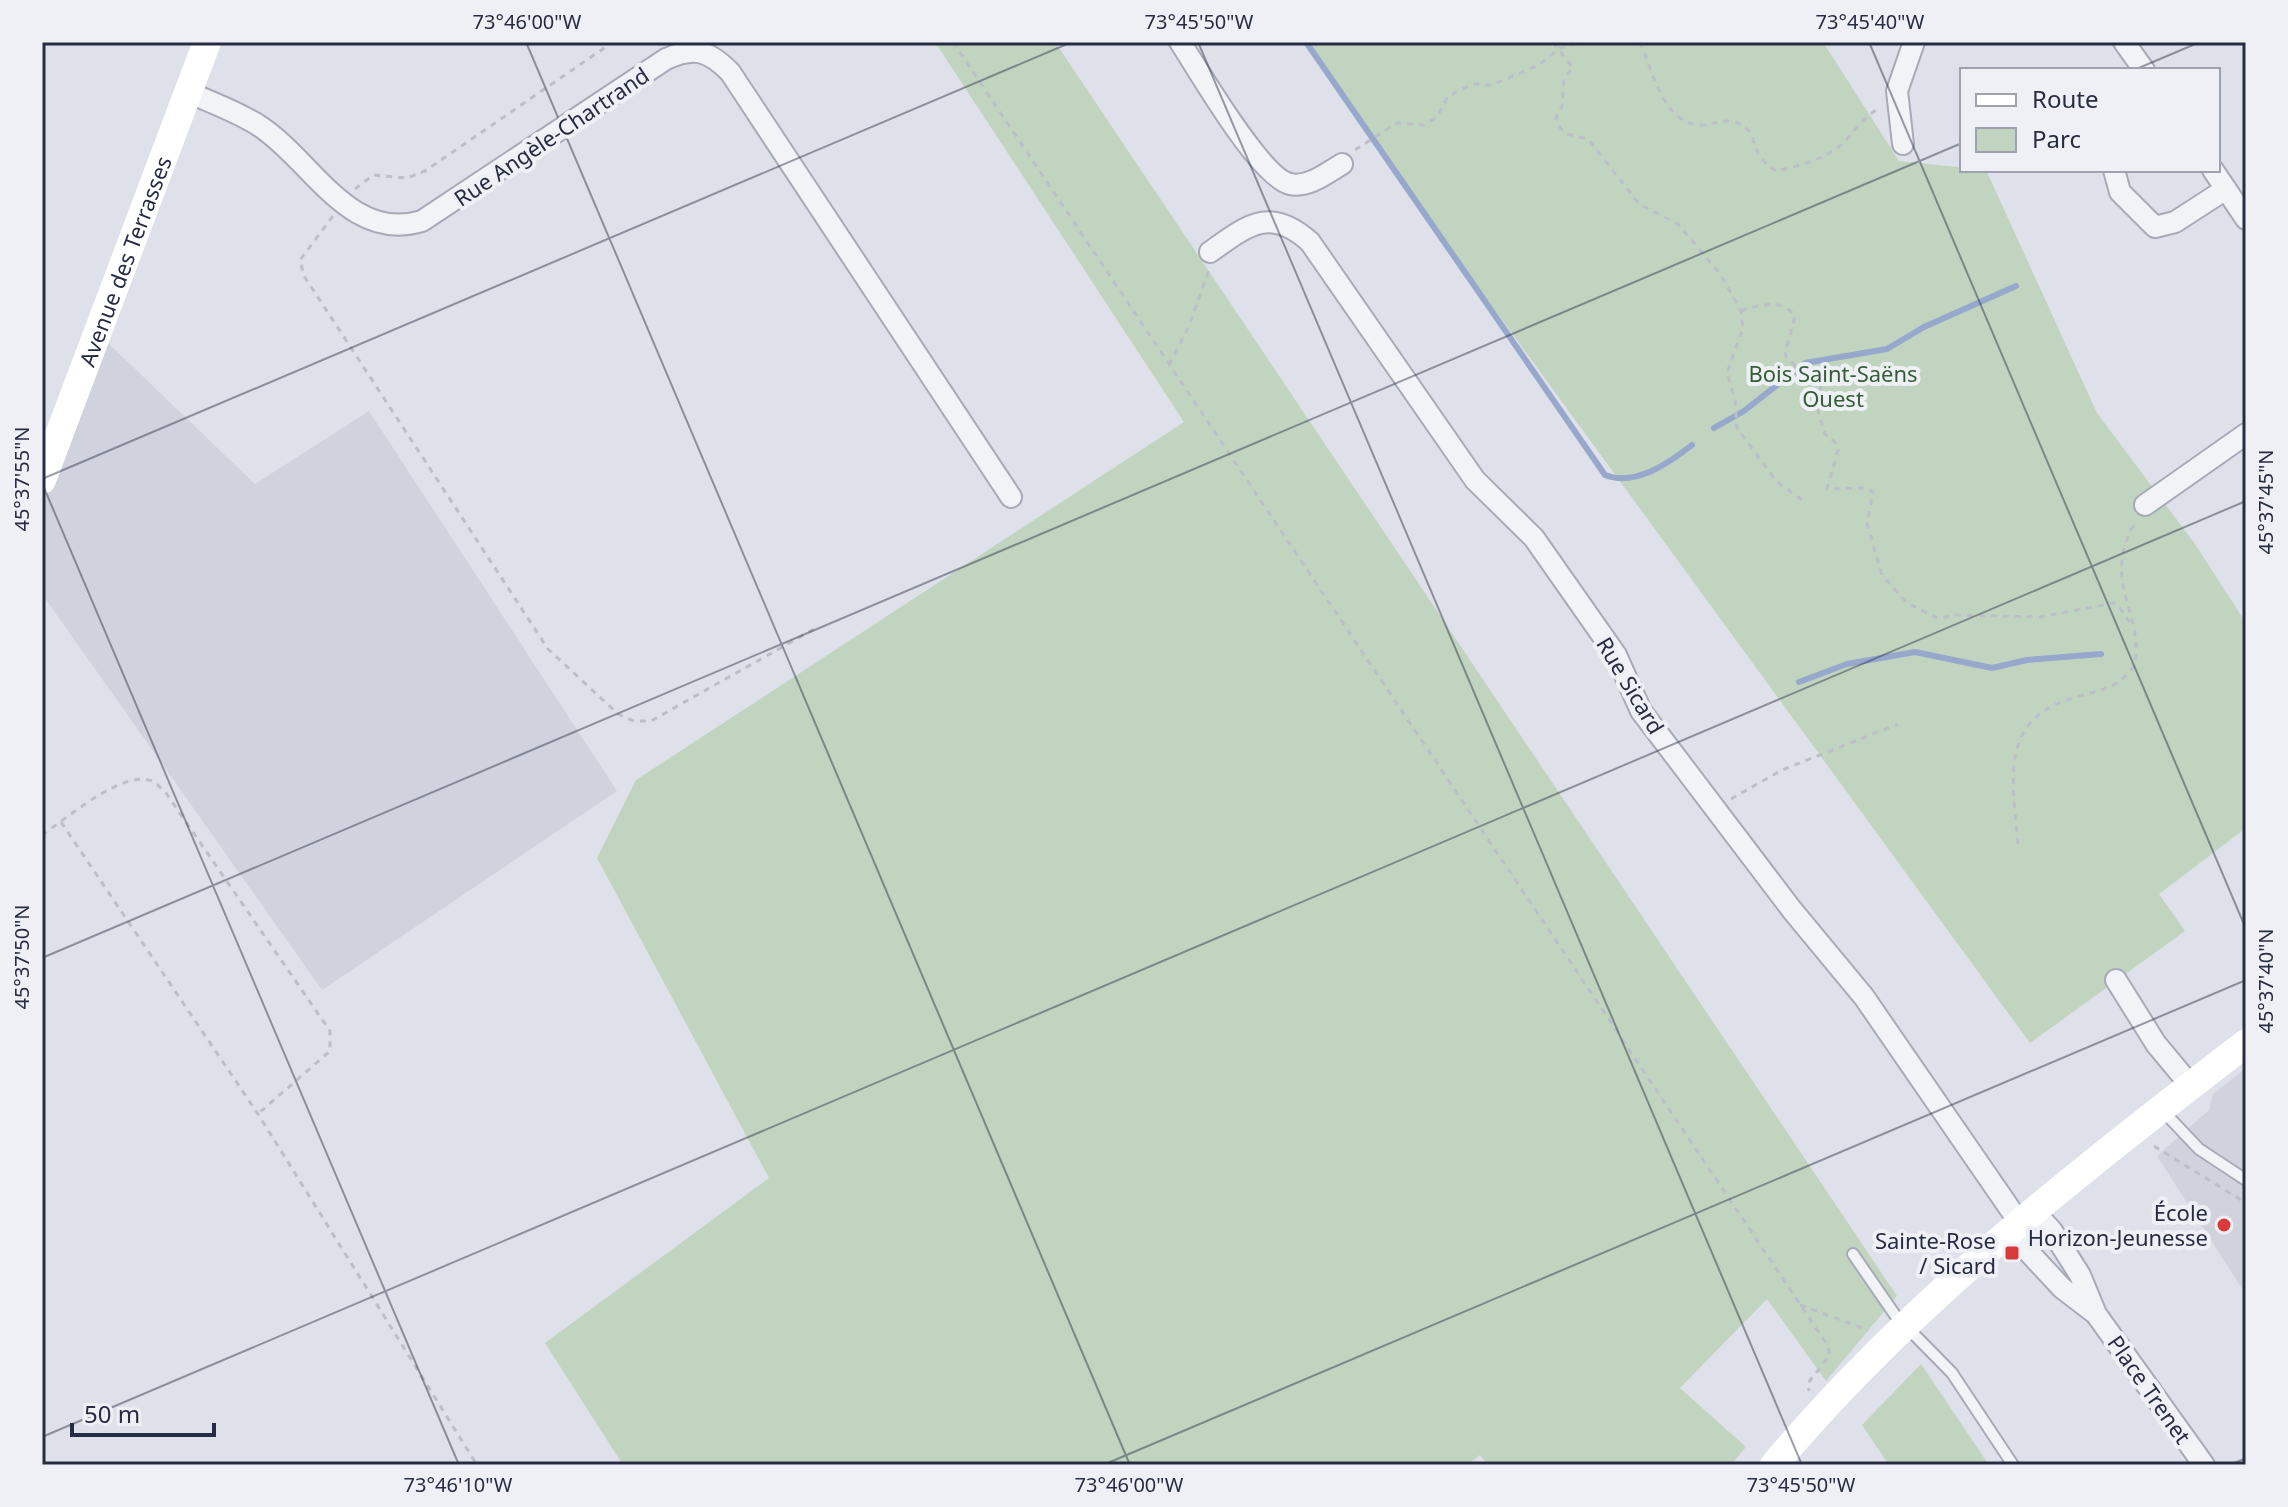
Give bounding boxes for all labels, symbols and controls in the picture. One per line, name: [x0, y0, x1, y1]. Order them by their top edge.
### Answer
text: 73°46'00"W: [473, 8, 582, 35]
text: 73°45'50"W: [1145, 8, 1254, 35]
text: 73°45'40"W: [1816, 8, 1925, 35]
street label: Rue Angèle-Chartrand: [448, 59, 654, 213]
legend: [1960, 68, 2220, 172]
text: Route: [2032, 82, 2098, 115]
text: Parc: [2032, 122, 2081, 155]
street label: Avenue des Terrasses: [71, 152, 178, 370]
park label: Bois Saint-Saëns Ouest: [1748, 358, 1918, 413]
text: 45°37'55"N: [8, 426, 35, 532]
text: 45°37'45"N: [2252, 449, 2279, 555]
street label: Rue Sicard: [1590, 631, 1672, 739]
text: 45°37'50"N: [8, 904, 35, 1010]
text: 45°37'40"N: [2252, 928, 2279, 1034]
place label: École Horizon-Jeunesse: [2028, 1197, 2208, 1252]
marker: École Horizon-Jeunesse: [2215, 1216, 2233, 1234]
place label: Sainte-Rose / Sicard: [1875, 1225, 1996, 1280]
marker: Sainte-Rose / Sicard: [2003, 1244, 2021, 1262]
street label: Place Trenet: [2102, 1329, 2198, 1449]
scale bar: [72, 1387, 214, 1437]
text: 50 m: [84, 1397, 140, 1430]
text: 73°46'10"W: [404, 1471, 513, 1498]
text: 73°46'00"W: [1075, 1471, 1184, 1498]
text: 73°45'50"W: [1747, 1471, 1856, 1498]

